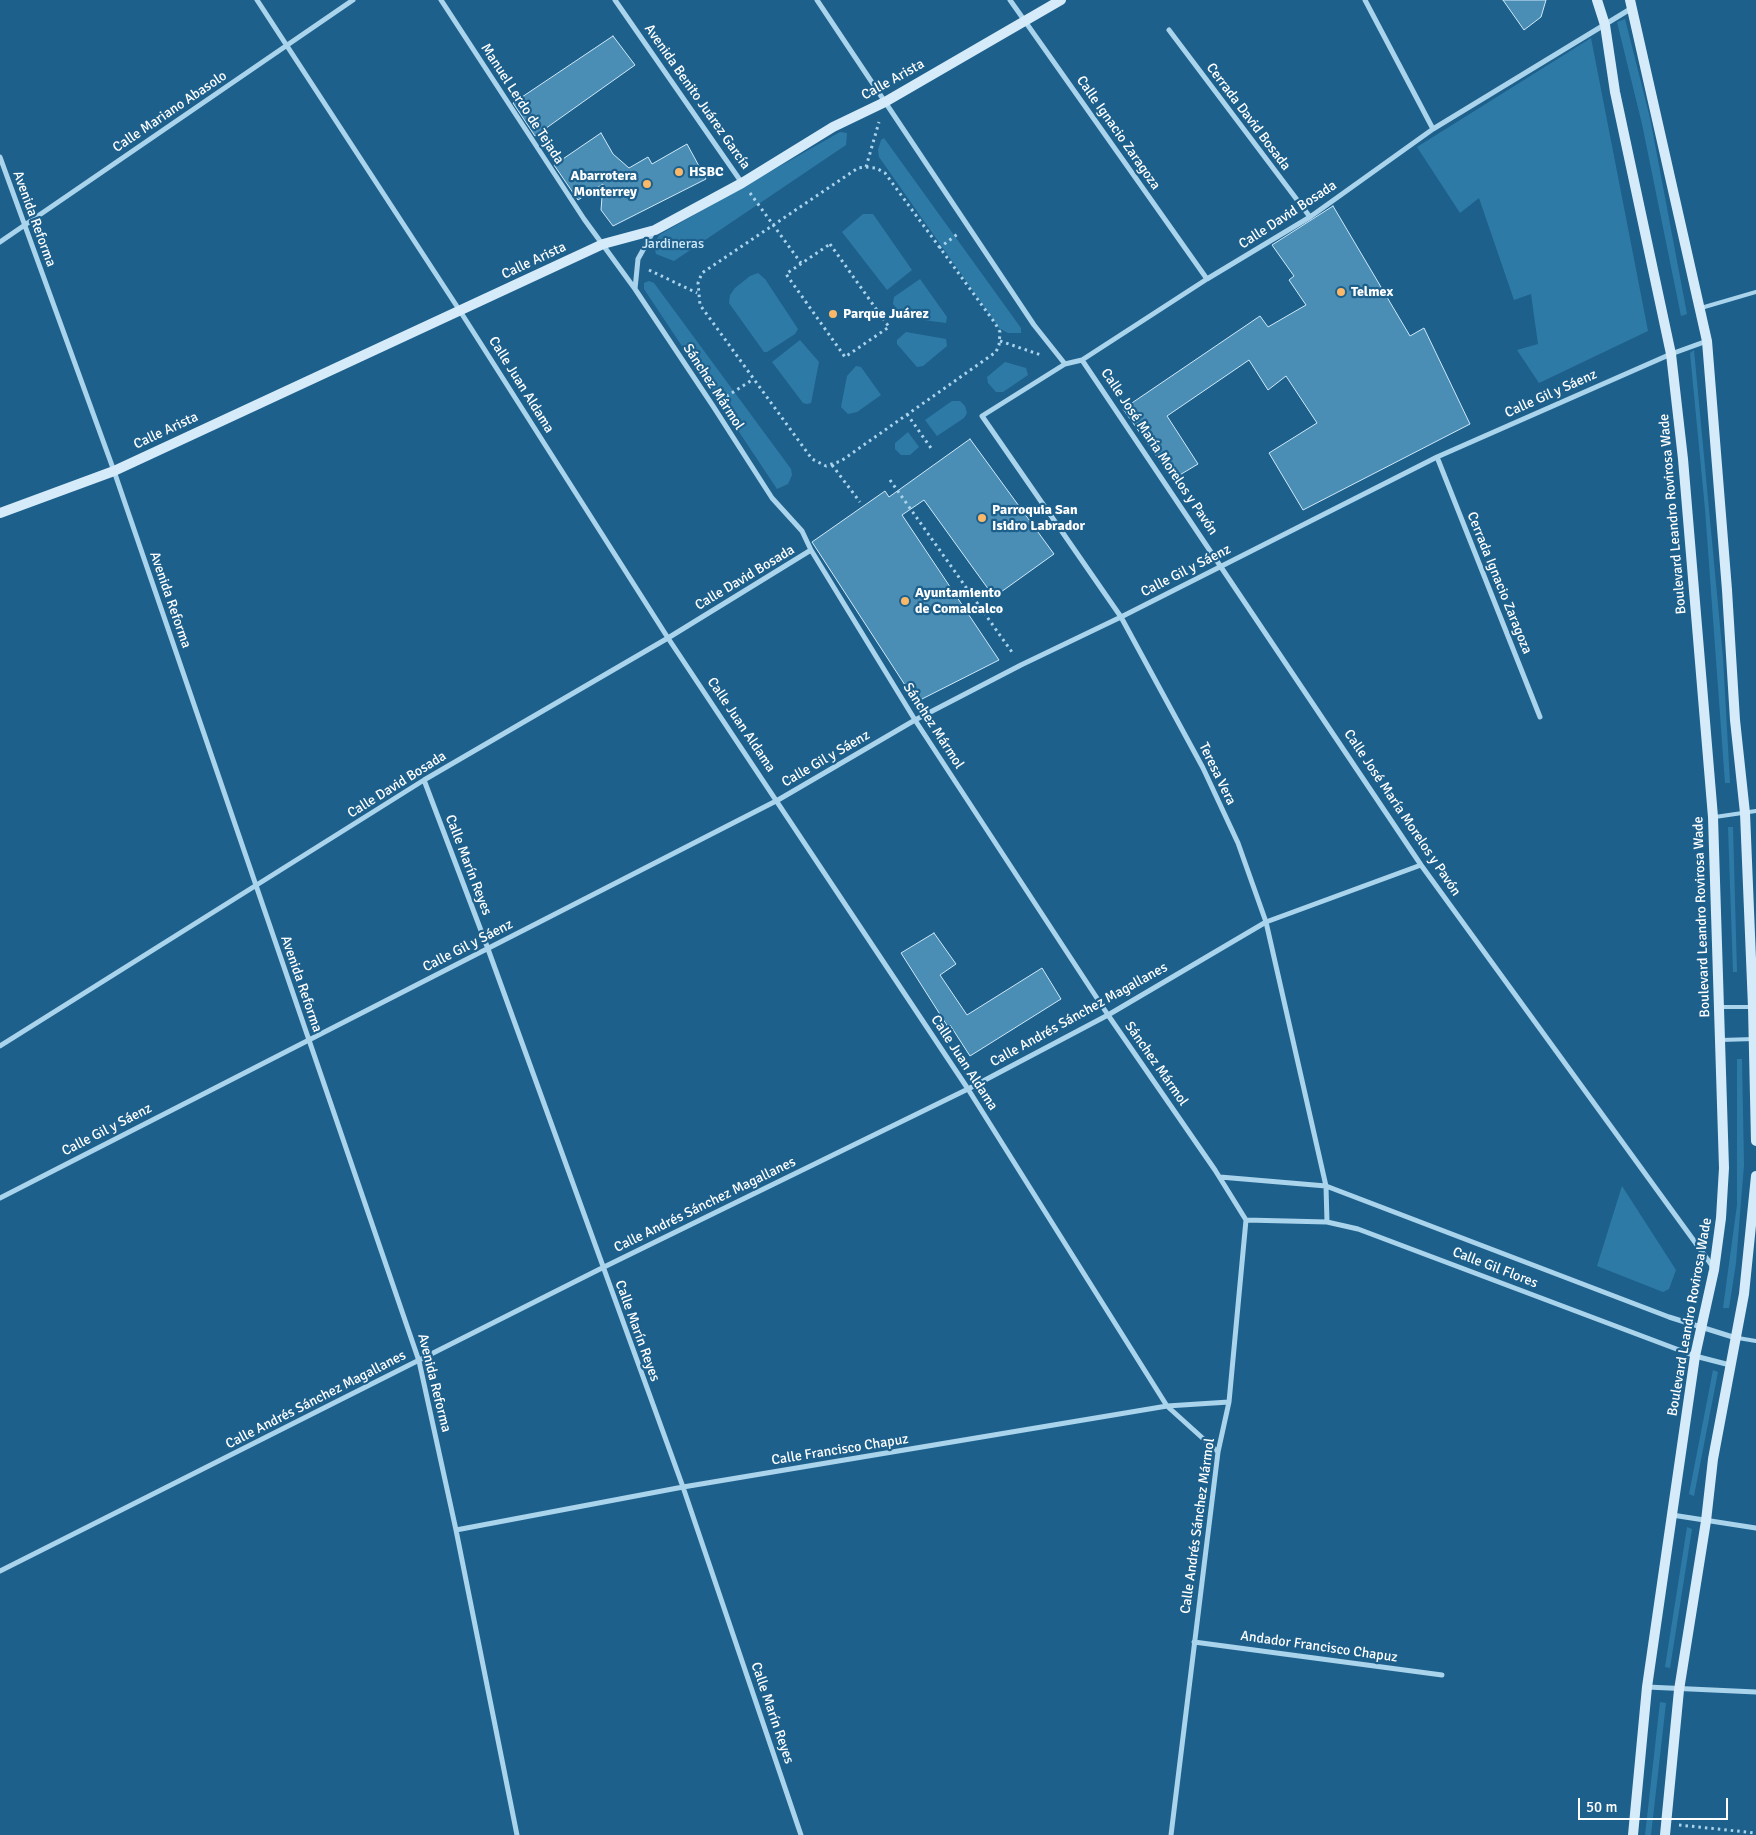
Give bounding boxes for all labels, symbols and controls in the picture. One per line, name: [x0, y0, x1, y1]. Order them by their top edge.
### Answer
street label: Avenida Benito Juárez García: [640, 21, 754, 173]
street label: Manuel Lerdo de Tejada: [477, 41, 567, 167]
street label: Calle Arista: [859, 56, 927, 104]
street label: Cerrada David Bosada: [1202, 60, 1294, 174]
street label: Calle Mariano Abasolo: [110, 68, 230, 156]
street label: Calle Ignacio Zaragoza: [1072, 73, 1164, 193]
place label: HSBC: [689, 164, 723, 180]
marker: HSBC: [673, 166, 685, 178]
place label: Abarrotera Monterrey: [570, 168, 637, 200]
street label: Avenida Reforma: [9, 169, 59, 269]
street label: Calle David Bosada: [1236, 177, 1340, 253]
marker: Abarrotera Monterrey: [641, 178, 653, 190]
park label: Jardineras: [642, 236, 704, 252]
street label: Calle Arista: [499, 239, 569, 283]
place label: Telmex: [1351, 284, 1393, 300]
marker: Telmex: [1335, 286, 1347, 298]
place label: Parque Juárez: [843, 306, 929, 322]
marker: Parque Juárez: [827, 308, 839, 320]
street label: Calle Juan Aldama: [485, 334, 557, 436]
street label: Sánchez Mármol: [679, 341, 747, 433]
street label: Calle José María Morelos y Pavón: [1097, 366, 1221, 538]
street label: Calle Gil y Sáenz: [1502, 366, 1600, 422]
street label: Calle Arista: [131, 409, 201, 453]
street label: Boulevard Leandro Rovirosa Wade: [1656, 413, 1690, 615]
place label: Parroquia San Isidro Labrador: [992, 502, 1085, 534]
street label: Cerrada Ignacio Zaragoza: [1463, 509, 1535, 657]
marker: Parroquia San Isidro Labrador: [976, 512, 988, 524]
street label: Calle Gil y Sáenz: [1138, 541, 1234, 601]
street label: Calle David Bosada: [692, 542, 798, 614]
street label: Avenida Reforma: [146, 550, 194, 650]
place label: Ayuntamiento de Comalcalco: [915, 585, 1003, 618]
marker: Ayuntamiento de Comalcalco: [899, 595, 911, 607]
street label: Calle Juan Aldama: [703, 675, 779, 775]
street label: Sánchez Mármol: [899, 680, 967, 772]
street label: Calle Gil y Sáenz: [779, 727, 873, 791]
street label: Calle José María Morelos y Pavón: [1340, 727, 1464, 899]
street label: Teresa Vera: [1195, 740, 1239, 808]
street label: Calle David Bosada: [345, 748, 449, 822]
street label: Calle Marín Reyes: [441, 812, 495, 918]
street label: Boulevard Leandro Rovirosa Wade: [1690, 816, 1714, 1018]
street label: Calle Gil y Sáenz: [420, 916, 516, 976]
street label: Avenida Reforma: [277, 934, 325, 1034]
street label: Calle Andrés Sánchez Magallanes: [987, 959, 1171, 1071]
street label: Calle Juan Aldama: [927, 1012, 1001, 1114]
street label: Sánchez Mármol: [1121, 1019, 1191, 1109]
street label: Calle Gil y Sáenz: [59, 1100, 155, 1160]
street label: Calle Andrés Sánchez Magallanes: [611, 1154, 799, 1256]
street label: Boulevard Leandro Rovirosa Wade: [1664, 1216, 1716, 1418]
street label: Calle Gil Flores: [1450, 1244, 1540, 1292]
street label: Calle Marín Reyes: [611, 1278, 663, 1384]
street label: Avenida Reforma: [414, 1332, 454, 1434]
street label: Calle Andrés Sánchez Magallanes: [223, 1347, 409, 1453]
street label: Calle Francisco Chapuz: [770, 1431, 910, 1469]
street label: Calle Andrés Sánchez Mármol: [1177, 1437, 1219, 1615]
street label: Andador Francisco Chapuz: [1239, 1628, 1399, 1666]
street label: Calle Marín Reyes: [747, 1660, 797, 1766]
scale bar: [1581, 1788, 1731, 1820]
text: 50 m: [1586, 1798, 1617, 1816]

